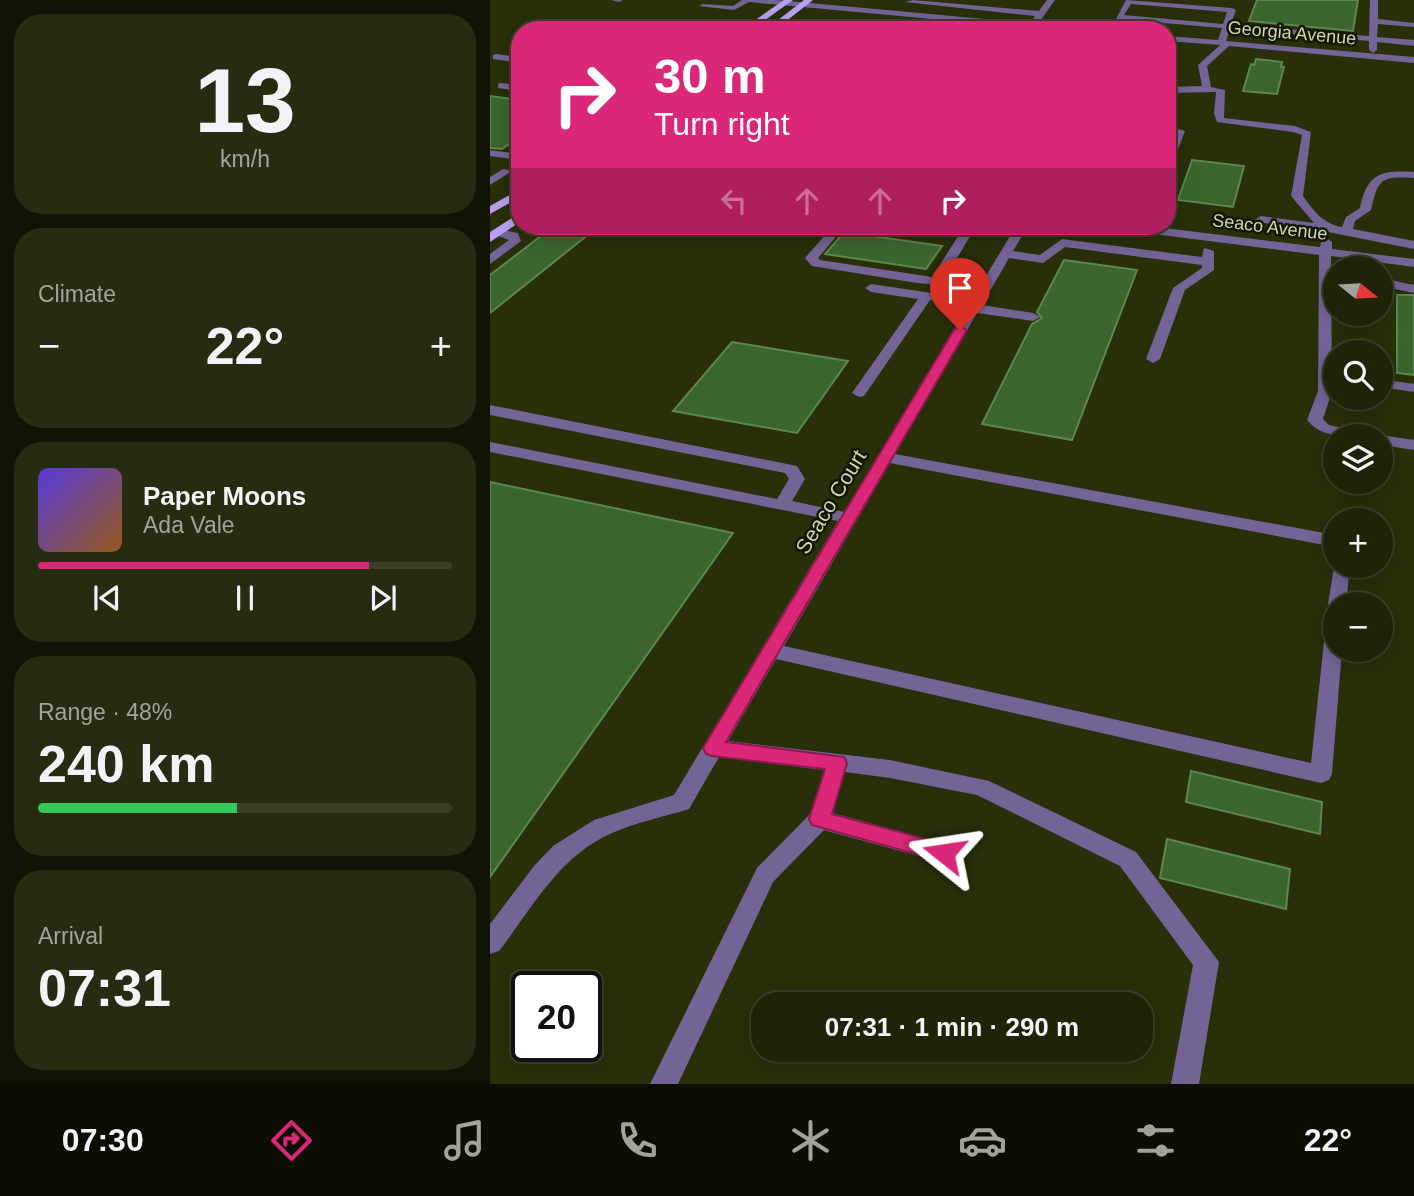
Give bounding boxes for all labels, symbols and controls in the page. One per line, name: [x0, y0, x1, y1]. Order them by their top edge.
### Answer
street label: Georgia Avenue: [1227, 17, 1357, 49]
icon: right: [539, 49, 630, 140]
text: 30 m: [654, 49, 766, 103]
text: 13: [194, 50, 296, 151]
text: Turn right: [654, 106, 790, 142]
text: km/h: [220, 146, 270, 172]
icon: left: [715, 182, 753, 220]
icon: ahead: [788, 182, 826, 220]
icon: ahead: [861, 182, 899, 220]
icon: right: [934, 182, 972, 220]
street label: Seaco Avenue: [1211, 210, 1329, 244]
north arrow: [1323, 256, 1393, 326]
map controls: [1323, 256, 1393, 662]
pin: [930, 258, 990, 330]
icon: arrive: [941, 269, 979, 307]
text: Climate: [38, 281, 116, 307]
text: 22°: [206, 317, 284, 375]
text: −: [38, 325, 60, 367]
text: +: [430, 325, 452, 367]
button: search: [1323, 340, 1393, 410]
button: layers: [1323, 424, 1393, 494]
street label: Seaco Court: [791, 446, 871, 558]
text: Paper Moons: [143, 481, 306, 511]
button: +: [1323, 508, 1393, 578]
text: Ada Vale: [143, 512, 235, 538]
icon: previous: [88, 579, 126, 617]
icon: pause: [226, 579, 264, 617]
icon: next: [364, 579, 402, 617]
button: −: [1323, 592, 1393, 662]
text: Range · 48%: [38, 699, 172, 725]
text: 240 km: [38, 735, 214, 793]
position arrow: [907, 816, 981, 890]
text: Arrival: [38, 923, 103, 949]
text: 07:31: [38, 959, 171, 1017]
speed limit sign: 20: [511, 971, 602, 1062]
text: 07:31 · 1 min · 290 m: [825, 1012, 1079, 1042]
icon: directions: [267, 1116, 316, 1165]
icon: music: [440, 1116, 489, 1165]
icon: phone: [613, 1116, 662, 1165]
icon: climate: [786, 1116, 835, 1165]
icon: car: [958, 1116, 1007, 1165]
icon: filters: [1131, 1116, 1180, 1165]
text: 07:30: [62, 1122, 144, 1158]
text: 22°: [1304, 1122, 1352, 1158]

